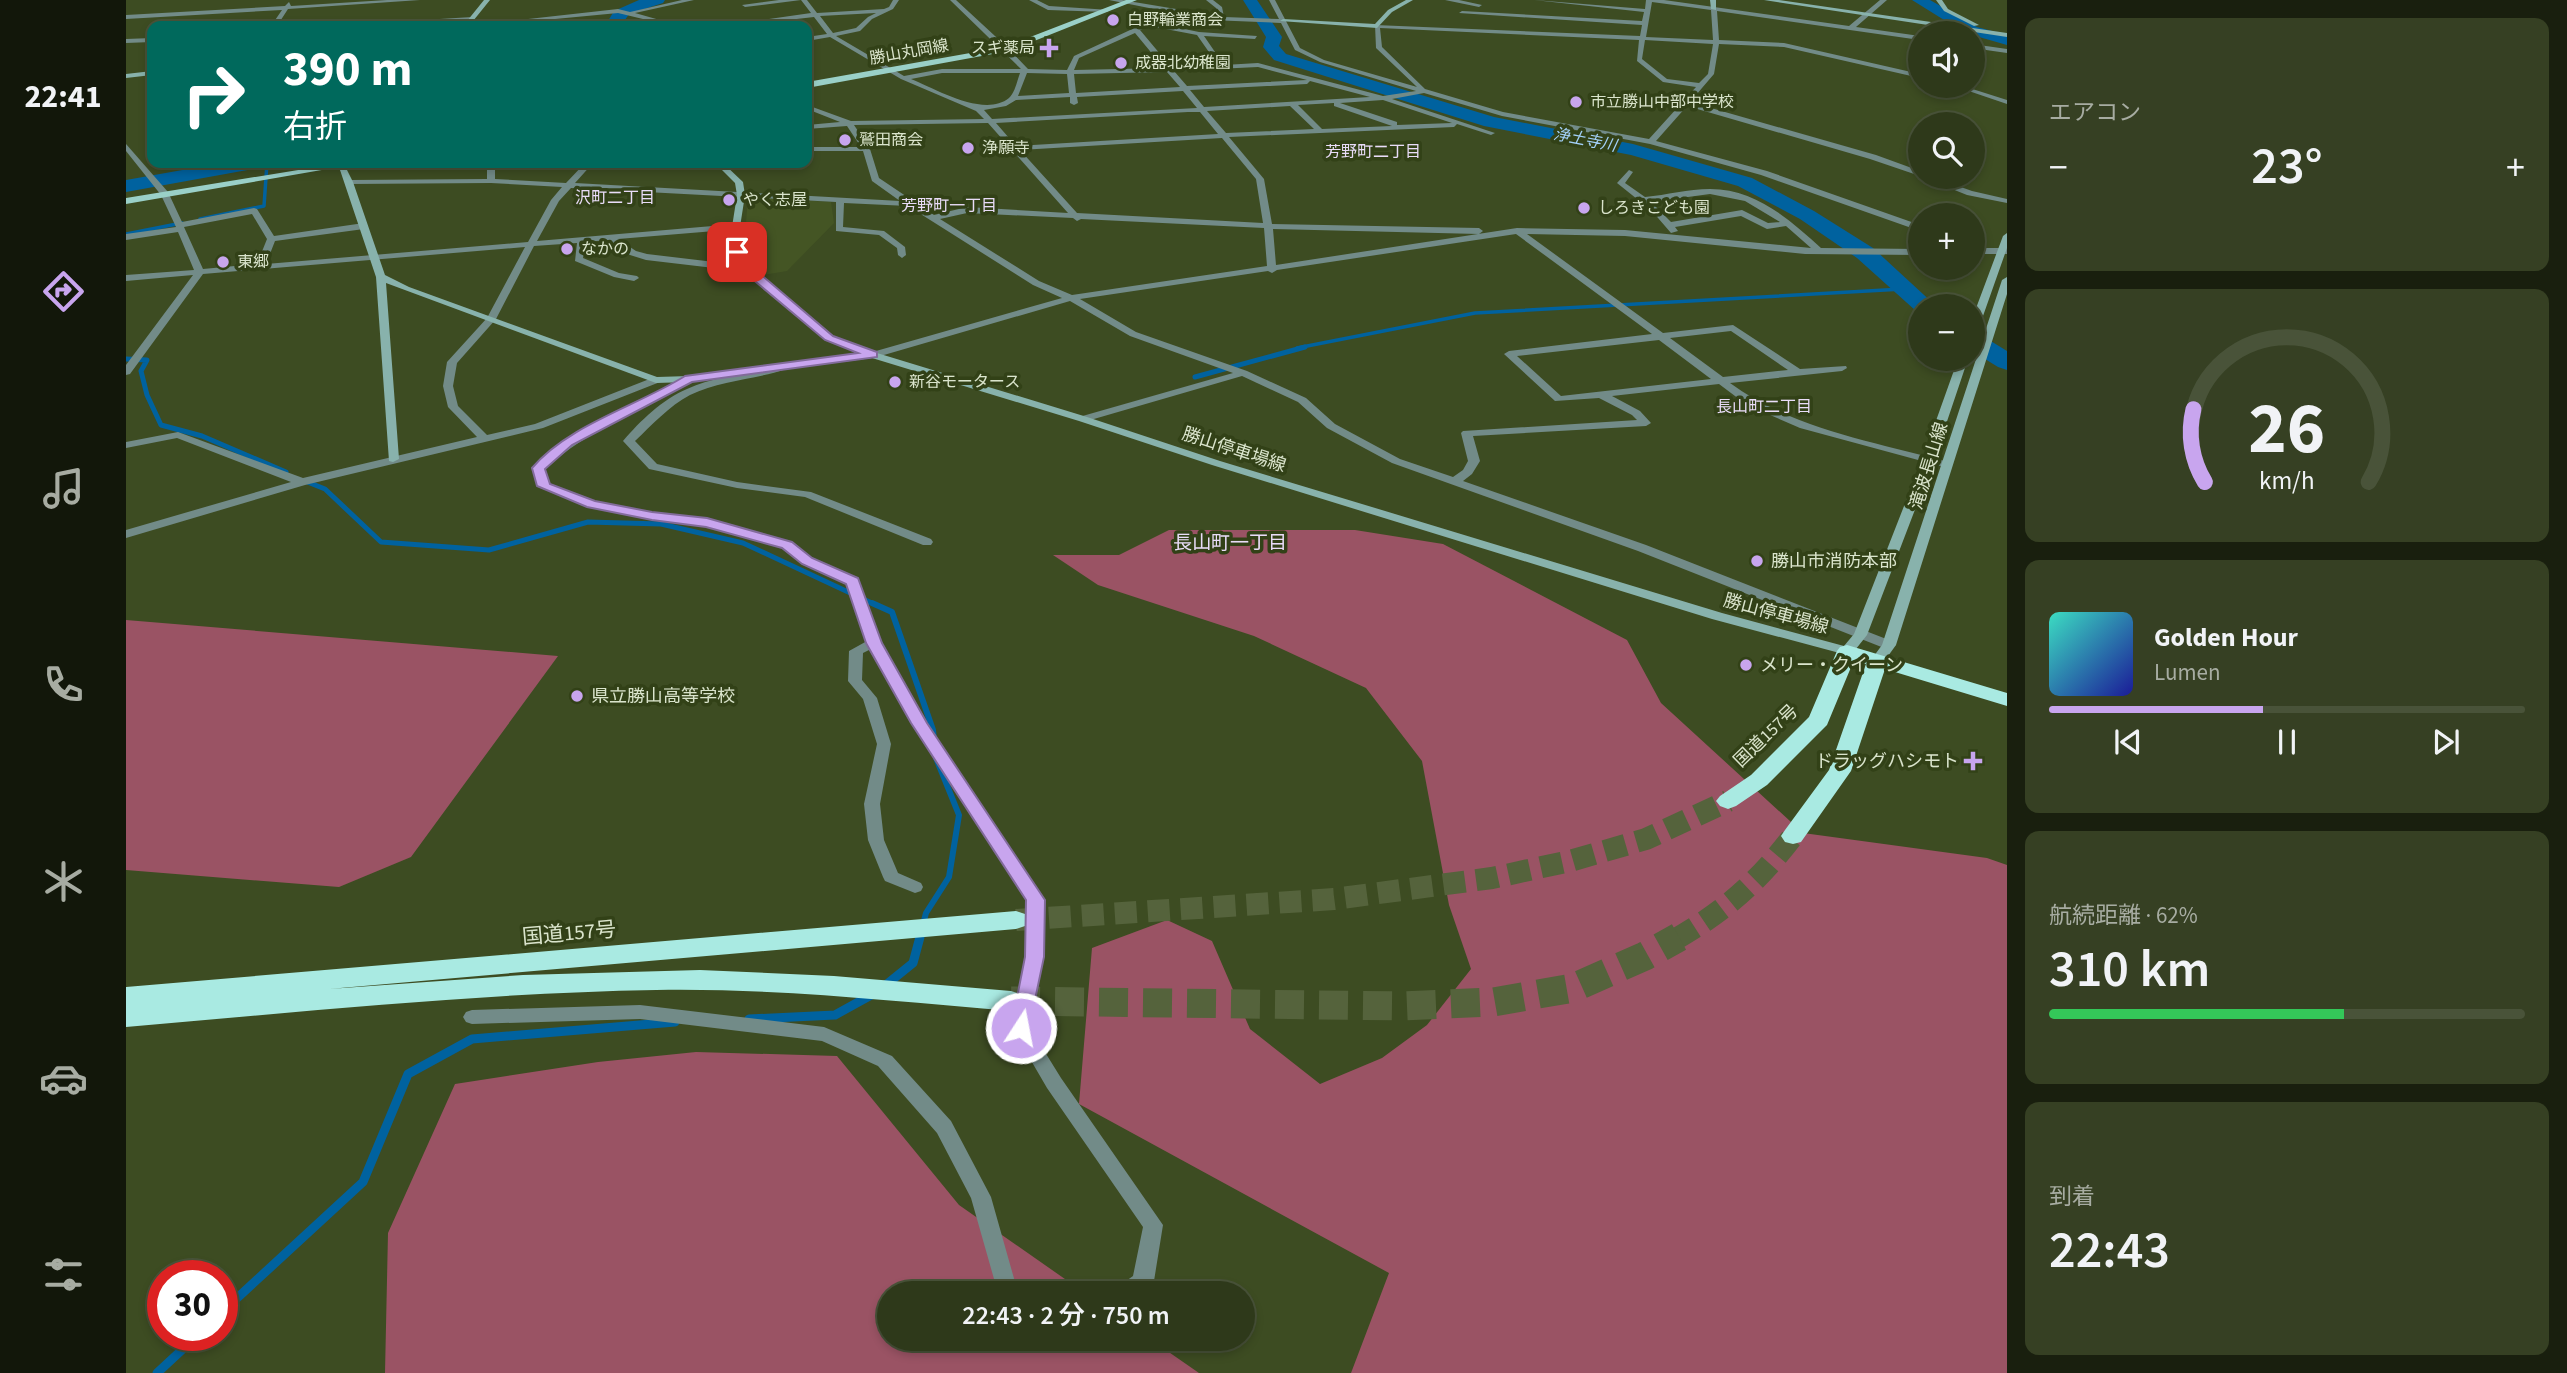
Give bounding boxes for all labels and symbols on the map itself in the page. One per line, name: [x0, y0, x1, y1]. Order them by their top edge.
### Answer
place label: 白野輪業商会: [1127, 9, 1223, 31]
marker: 白野輪業商会: [1105, 12, 1121, 28]
street label: 勝山丸岡線: [868, 34, 950, 70]
place label: スギ薬局: [971, 37, 1035, 59]
marker: スギ薬局: [1041, 40, 1057, 56]
place label: 成器北幼稚園: [1135, 52, 1231, 74]
marker: 成器北幼稚園: [1113, 55, 1129, 71]
place label: 市立勝山中部中学校: [1590, 91, 1734, 113]
marker: 市立勝山中部中学校: [1568, 94, 1584, 110]
water label: 浄土寺川: [1551, 123, 1620, 157]
place label: 鷲田商会: [859, 129, 923, 151]
marker: 鷲田商会: [837, 132, 853, 148]
place label: 浄願寺: [982, 137, 1030, 159]
marker: 浄願寺: [960, 140, 976, 156]
district label: 芳野町二丁目: [1325, 141, 1421, 163]
district label: 沢町二丁目: [575, 187, 655, 209]
place label: やく志屋: [743, 189, 807, 211]
marker: やく志屋: [721, 192, 737, 208]
district label: 芳野町一丁目: [901, 195, 997, 217]
place label: しろきこども園: [1598, 197, 1710, 219]
marker: しろきこども園: [1576, 200, 1592, 216]
pin: [707, 222, 767, 282]
place label: なかの: [581, 238, 629, 260]
marker: なかの: [559, 241, 575, 257]
place label: 東郷: [237, 251, 269, 273]
marker: 東郷: [215, 254, 231, 270]
place label: 新谷モータース: [909, 371, 1020, 393]
marker: 新谷モータース: [887, 374, 903, 390]
district label: 長山町二丁目: [1716, 396, 1812, 418]
street label: 滝波長山線: [1904, 419, 1954, 513]
street label: 勝山停車場線: [1179, 421, 1289, 479]
district label: 長山町一丁目: [1173, 530, 1287, 557]
place label: 勝山市消防本部: [1771, 549, 1897, 574]
marker: 勝山市消防本部: [1749, 553, 1765, 569]
street label: 勝山停車場線: [1721, 588, 1831, 640]
place label: メリー・クイーン: [1760, 653, 1903, 678]
marker: メリー・クイーン: [1738, 657, 1754, 673]
place label: 県立勝山高等学校: [591, 684, 735, 709]
marker: 県立勝山高等学校: [569, 688, 585, 704]
street label: 国道157号: [1728, 699, 1804, 773]
place label: ドラッグハシモト: [1815, 749, 1959, 774]
marker: ドラッグハシモト: [1965, 753, 1981, 769]
street label: 国道157号: [521, 914, 617, 952]
position arrow: [984, 991, 1058, 1065]
speed limit sign: 30: [147, 1260, 238, 1351]

